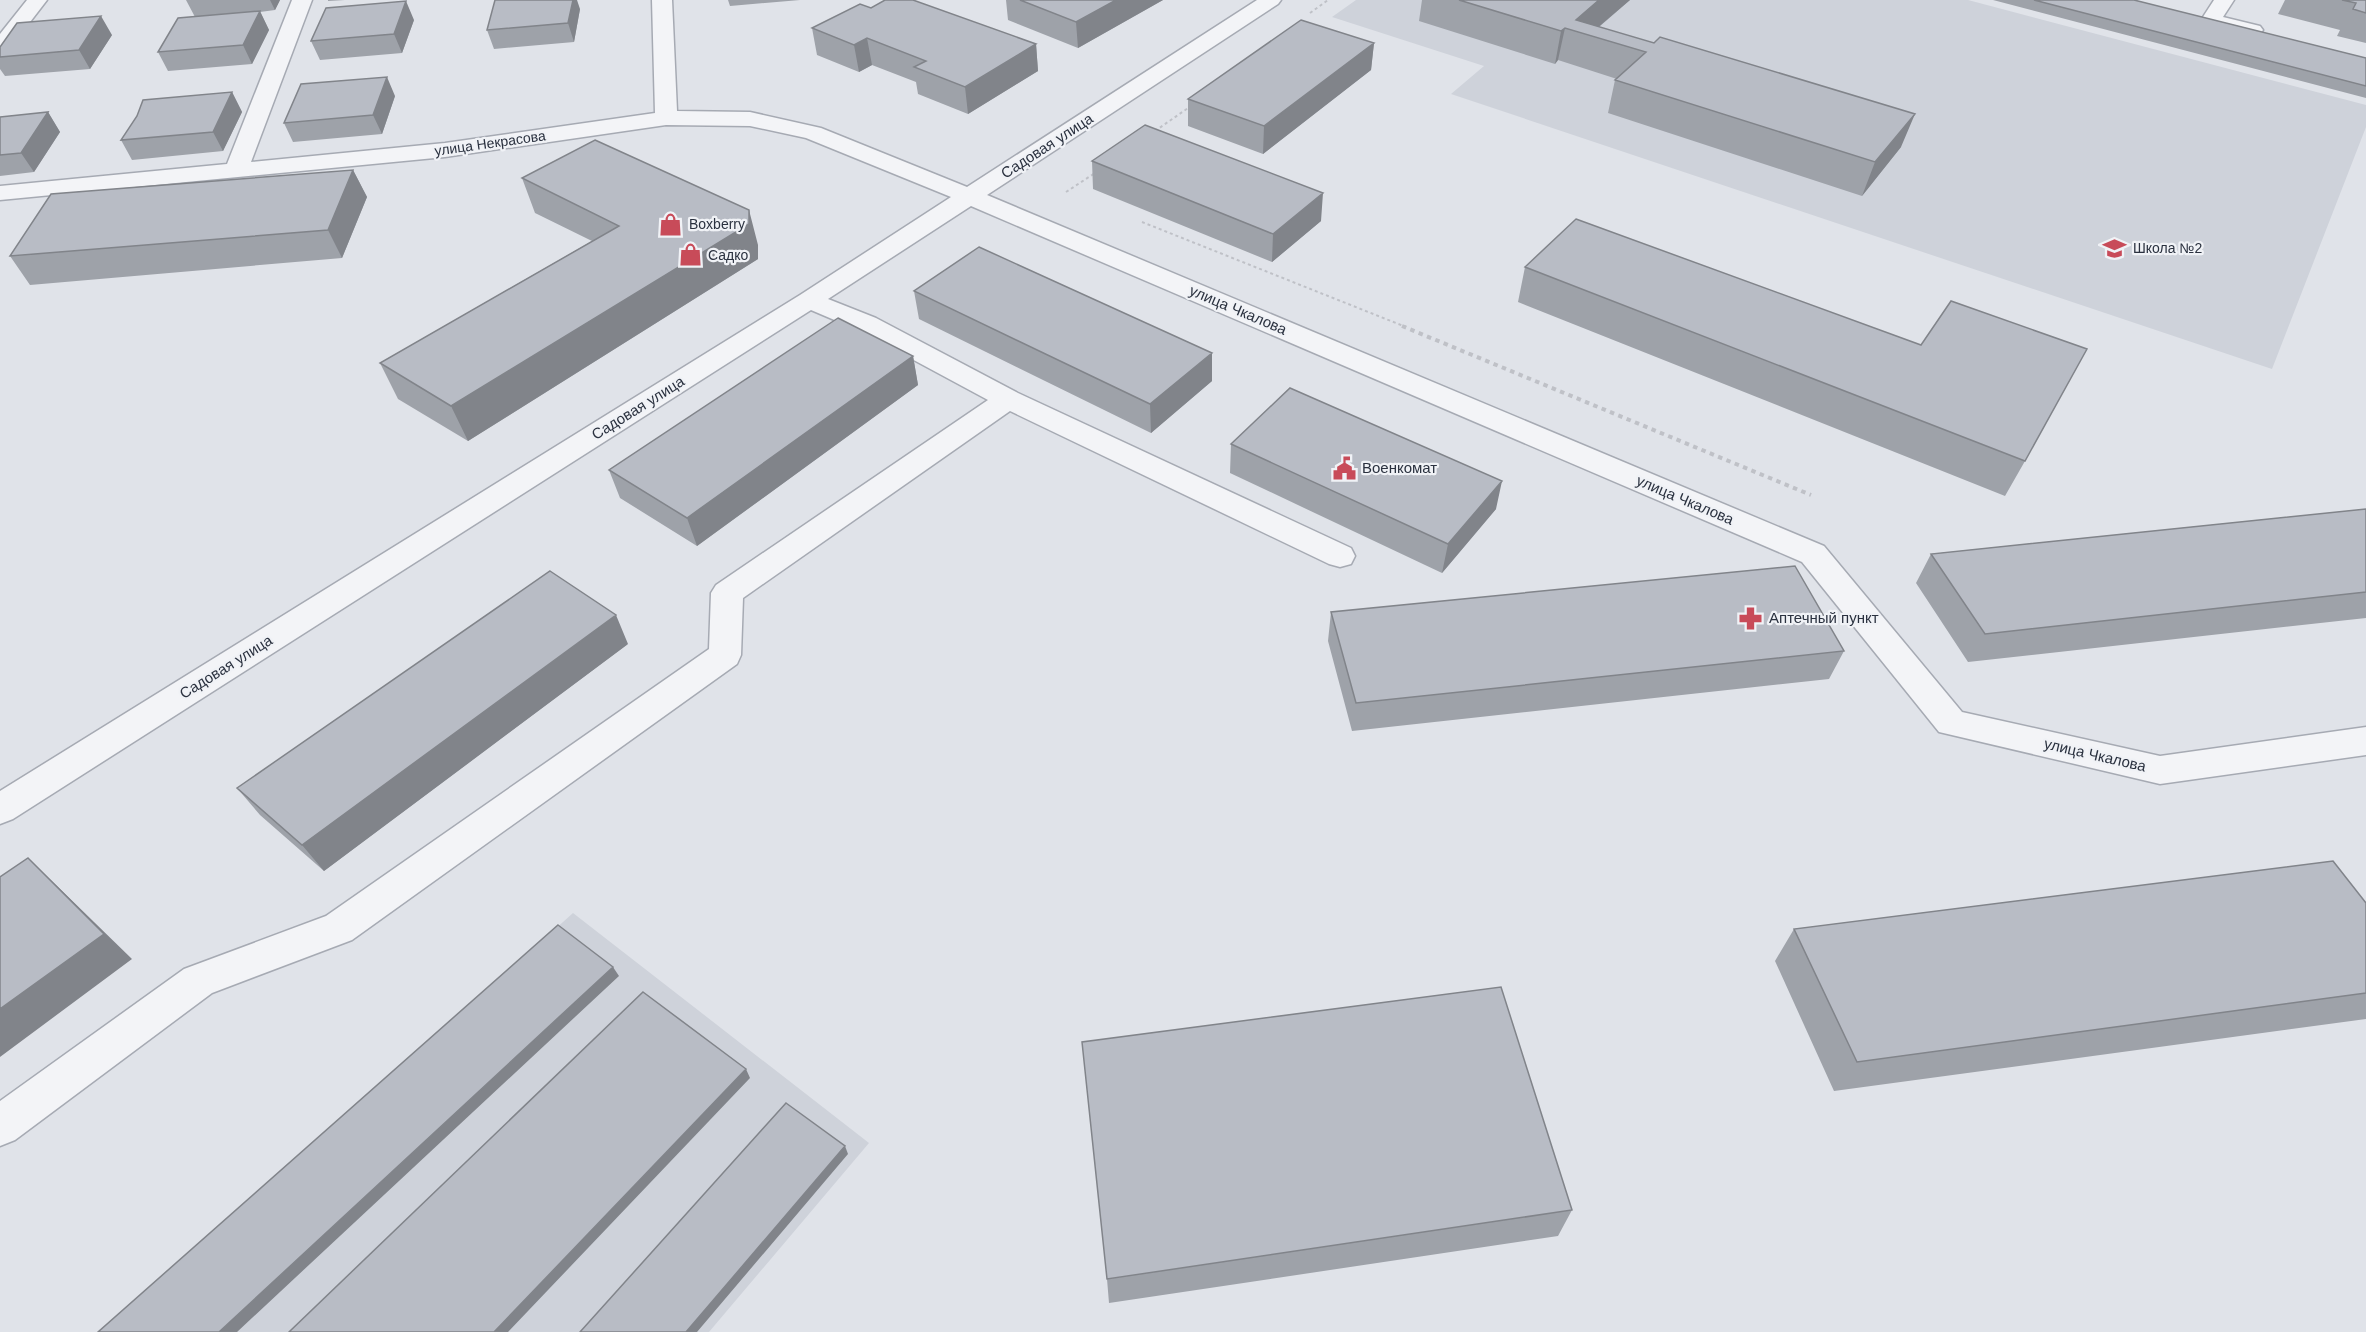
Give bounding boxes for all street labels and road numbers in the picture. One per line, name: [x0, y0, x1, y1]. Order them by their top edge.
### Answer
street label: Садовая улица: [998, 109, 1096, 182]
street label: улица Некрасова: [433, 127, 547, 159]
street label: улица Чкалова: [1187, 281, 1290, 338]
street label: Садовая улица: [588, 372, 688, 443]
street label: улица Чкалова: [1634, 471, 1737, 528]
street label: Садовая улица: [176, 631, 276, 702]
street label: улица Чкалова: [2043, 735, 2148, 775]

